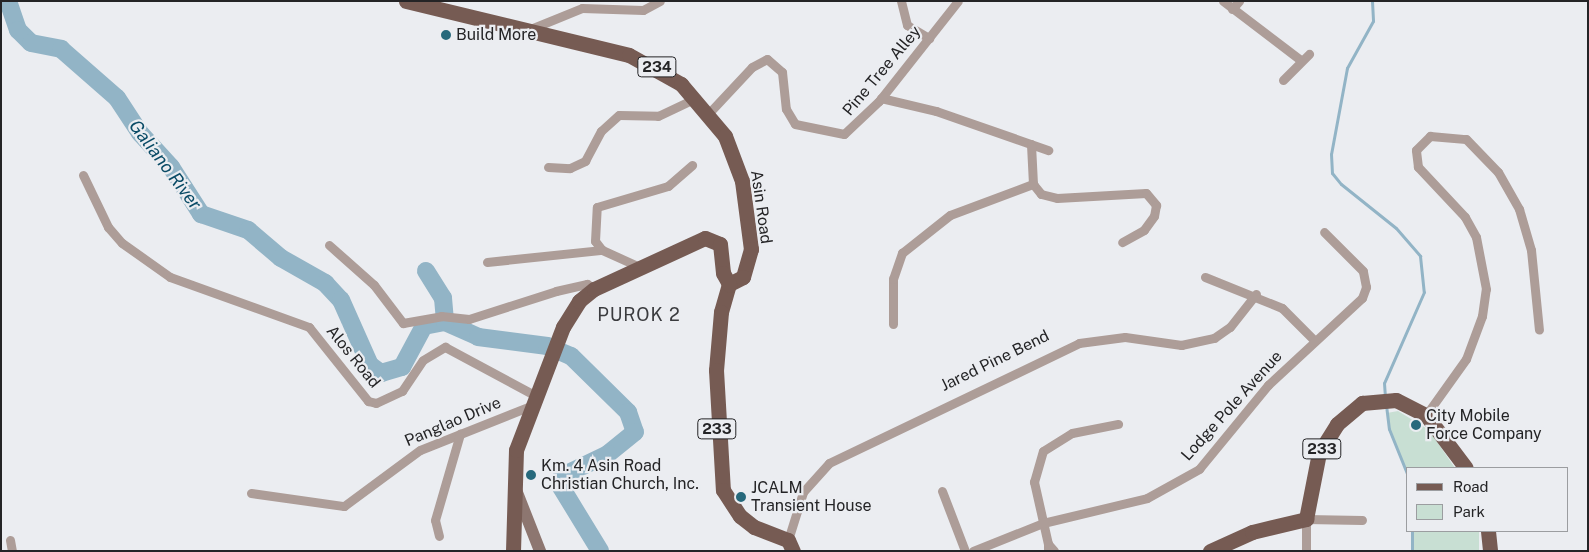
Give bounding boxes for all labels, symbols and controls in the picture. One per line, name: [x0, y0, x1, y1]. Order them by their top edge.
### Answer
street label: Pine Tree Alley: [839, 22, 925, 120]
place label: Build More: [456, 25, 536, 45]
marker: Build More: [440, 29, 452, 41]
road number: 234: [637, 54, 677, 80]
water label: Galiano River: [124, 116, 206, 214]
street label: Asin Road: [746, 169, 776, 245]
district label: PUROK 2: [596, 304, 682, 326]
street label: Alos Road: [322, 322, 384, 392]
street label: Jared Pine Bend: [937, 326, 1053, 396]
street label: Lodge Pole Avenue: [1177, 347, 1287, 465]
street label: Panglao Drive: [402, 393, 504, 451]
place label: City Mobile Force Company: [1426, 406, 1542, 444]
road number: 233: [697, 416, 737, 442]
marker: City Mobile Force Company: [1410, 419, 1422, 431]
road number: 233: [1302, 436, 1342, 462]
place label: Km. 4 Asin Road Christian Church, Inc.: [541, 456, 699, 494]
legend: [1406, 467, 1569, 532]
marker: Km. 4 Asin Road Christian Church, Inc.: [525, 469, 537, 481]
place label: JCALM Transient House: [751, 478, 872, 516]
text: Road: [1453, 478, 1489, 495]
marker: JCALM Transient House: [735, 491, 747, 503]
text: Park: [1453, 503, 1485, 520]

